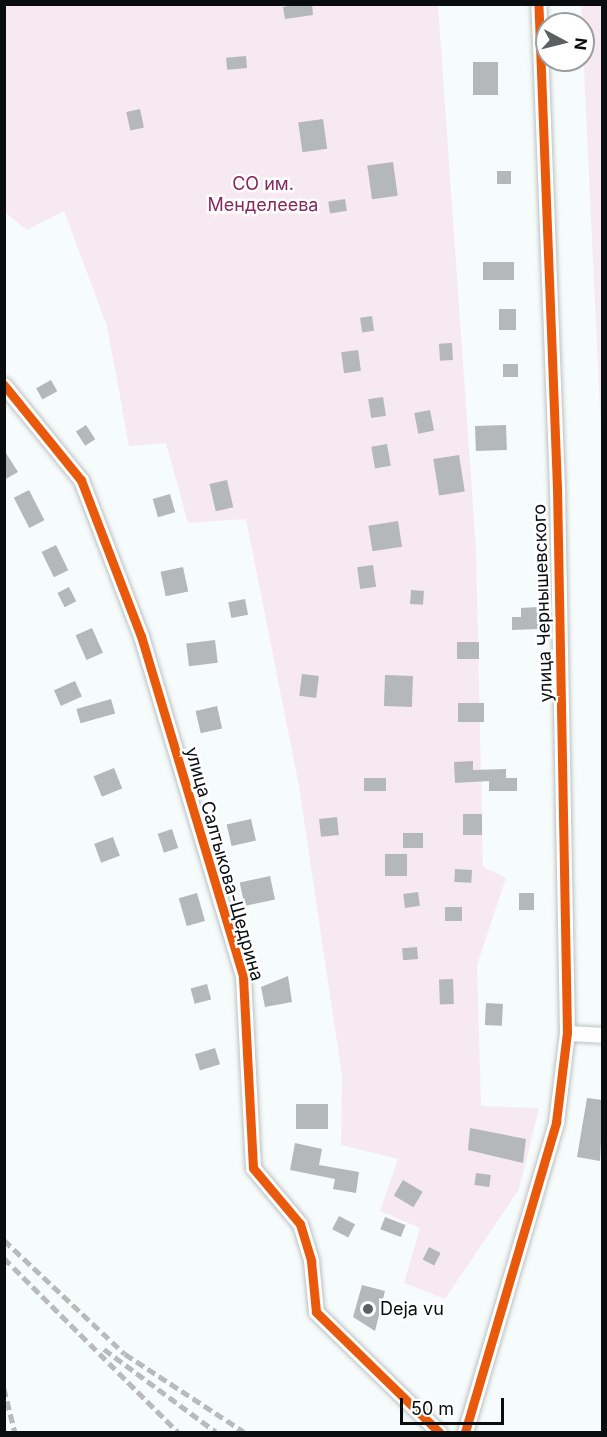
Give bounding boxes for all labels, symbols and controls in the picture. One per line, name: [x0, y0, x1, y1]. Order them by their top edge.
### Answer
north arrow: [535, 12, 595, 72]
text: N: [570, 37, 592, 51]
park label: СО им. Менделеева: [208, 174, 318, 216]
street label: улица Чернышевского: [529, 503, 557, 703]
street label: улица Салтыкова-Щедрина: [180, 745, 268, 983]
place label: Deja vu: [380, 1298, 444, 1320]
marker: Deja vu: [361, 1302, 375, 1316]
scale bar: [403, 1386, 506, 1424]
text: 50 m: [411, 1398, 454, 1419]

